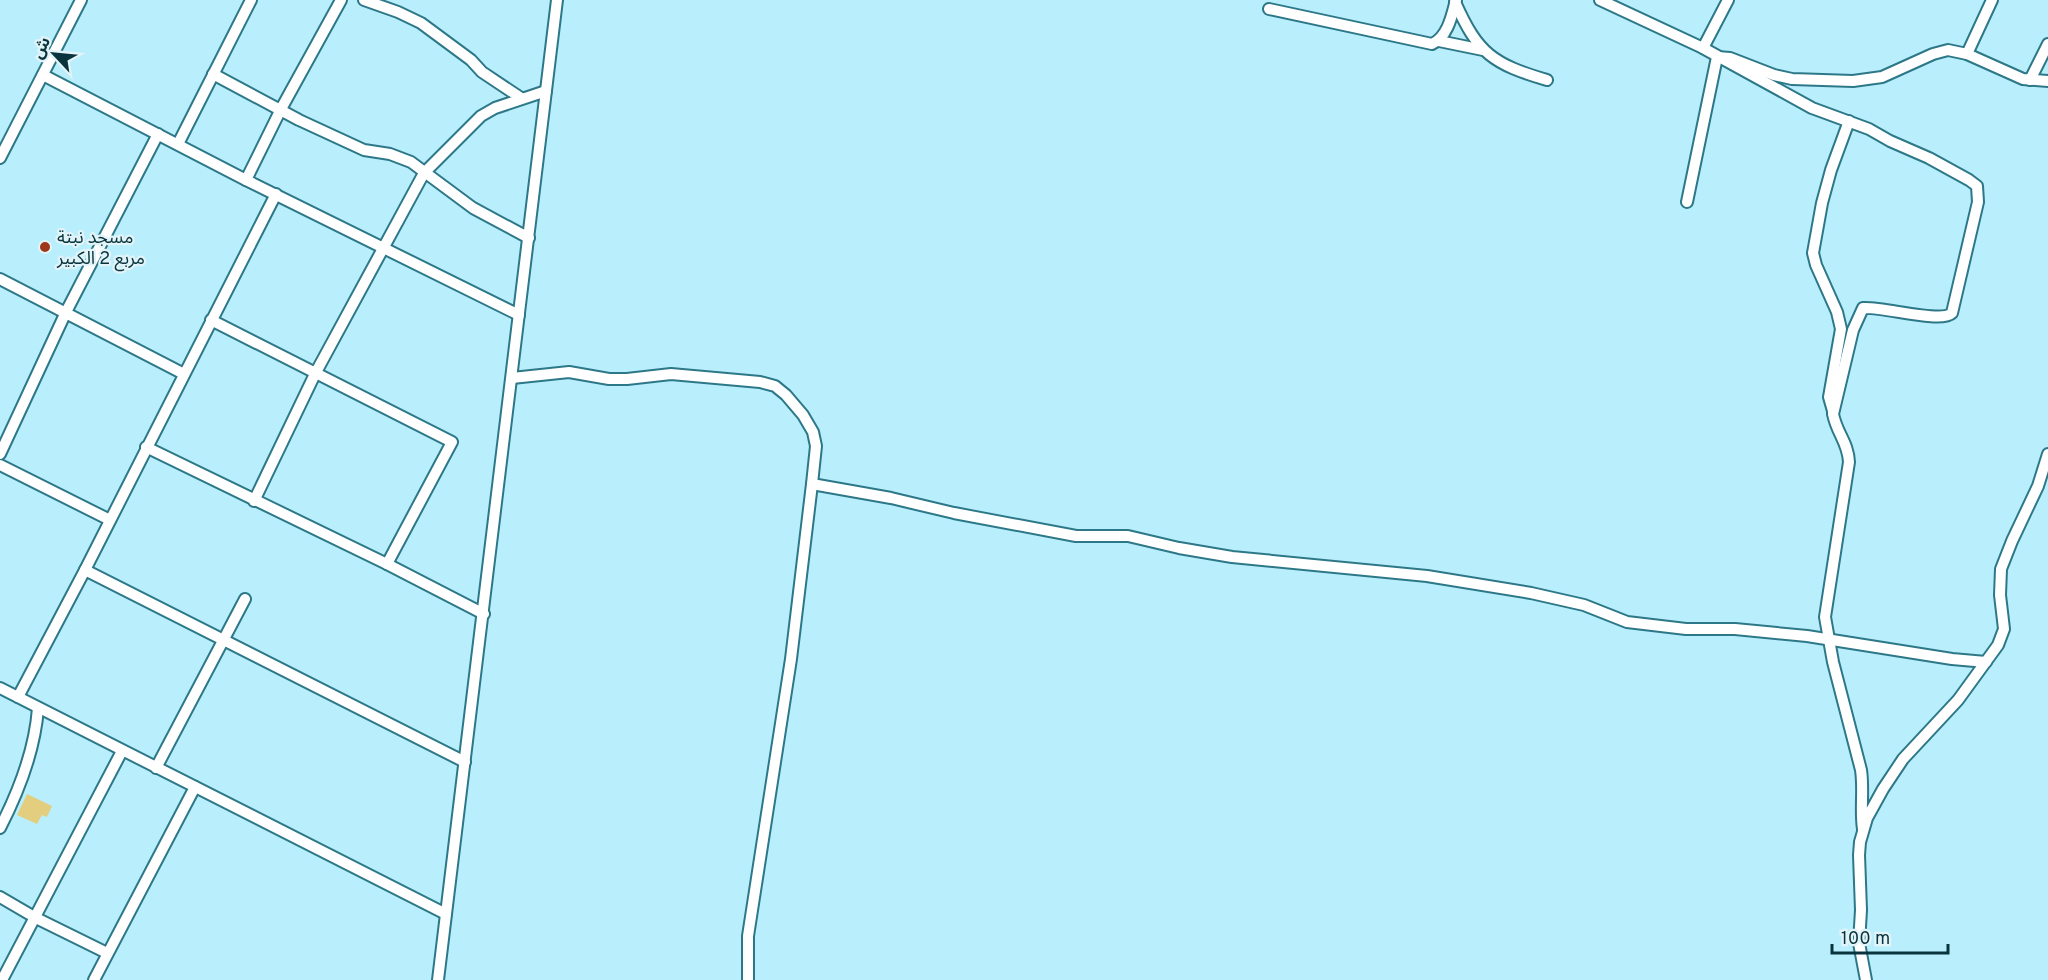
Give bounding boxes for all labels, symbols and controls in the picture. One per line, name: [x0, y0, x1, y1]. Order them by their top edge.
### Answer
north arrow: [24, 24, 84, 84]
text: ش: [29, 34, 56, 63]
place label: مسجد نبتة مربع 2 الكبير: [56, 227, 145, 272]
marker: مسجد نبتة مربع 2 الكبير: [38, 240, 52, 254]
scale bar: [1832, 917, 1948, 955]
text: 100 m: [1841, 928, 1890, 951]

